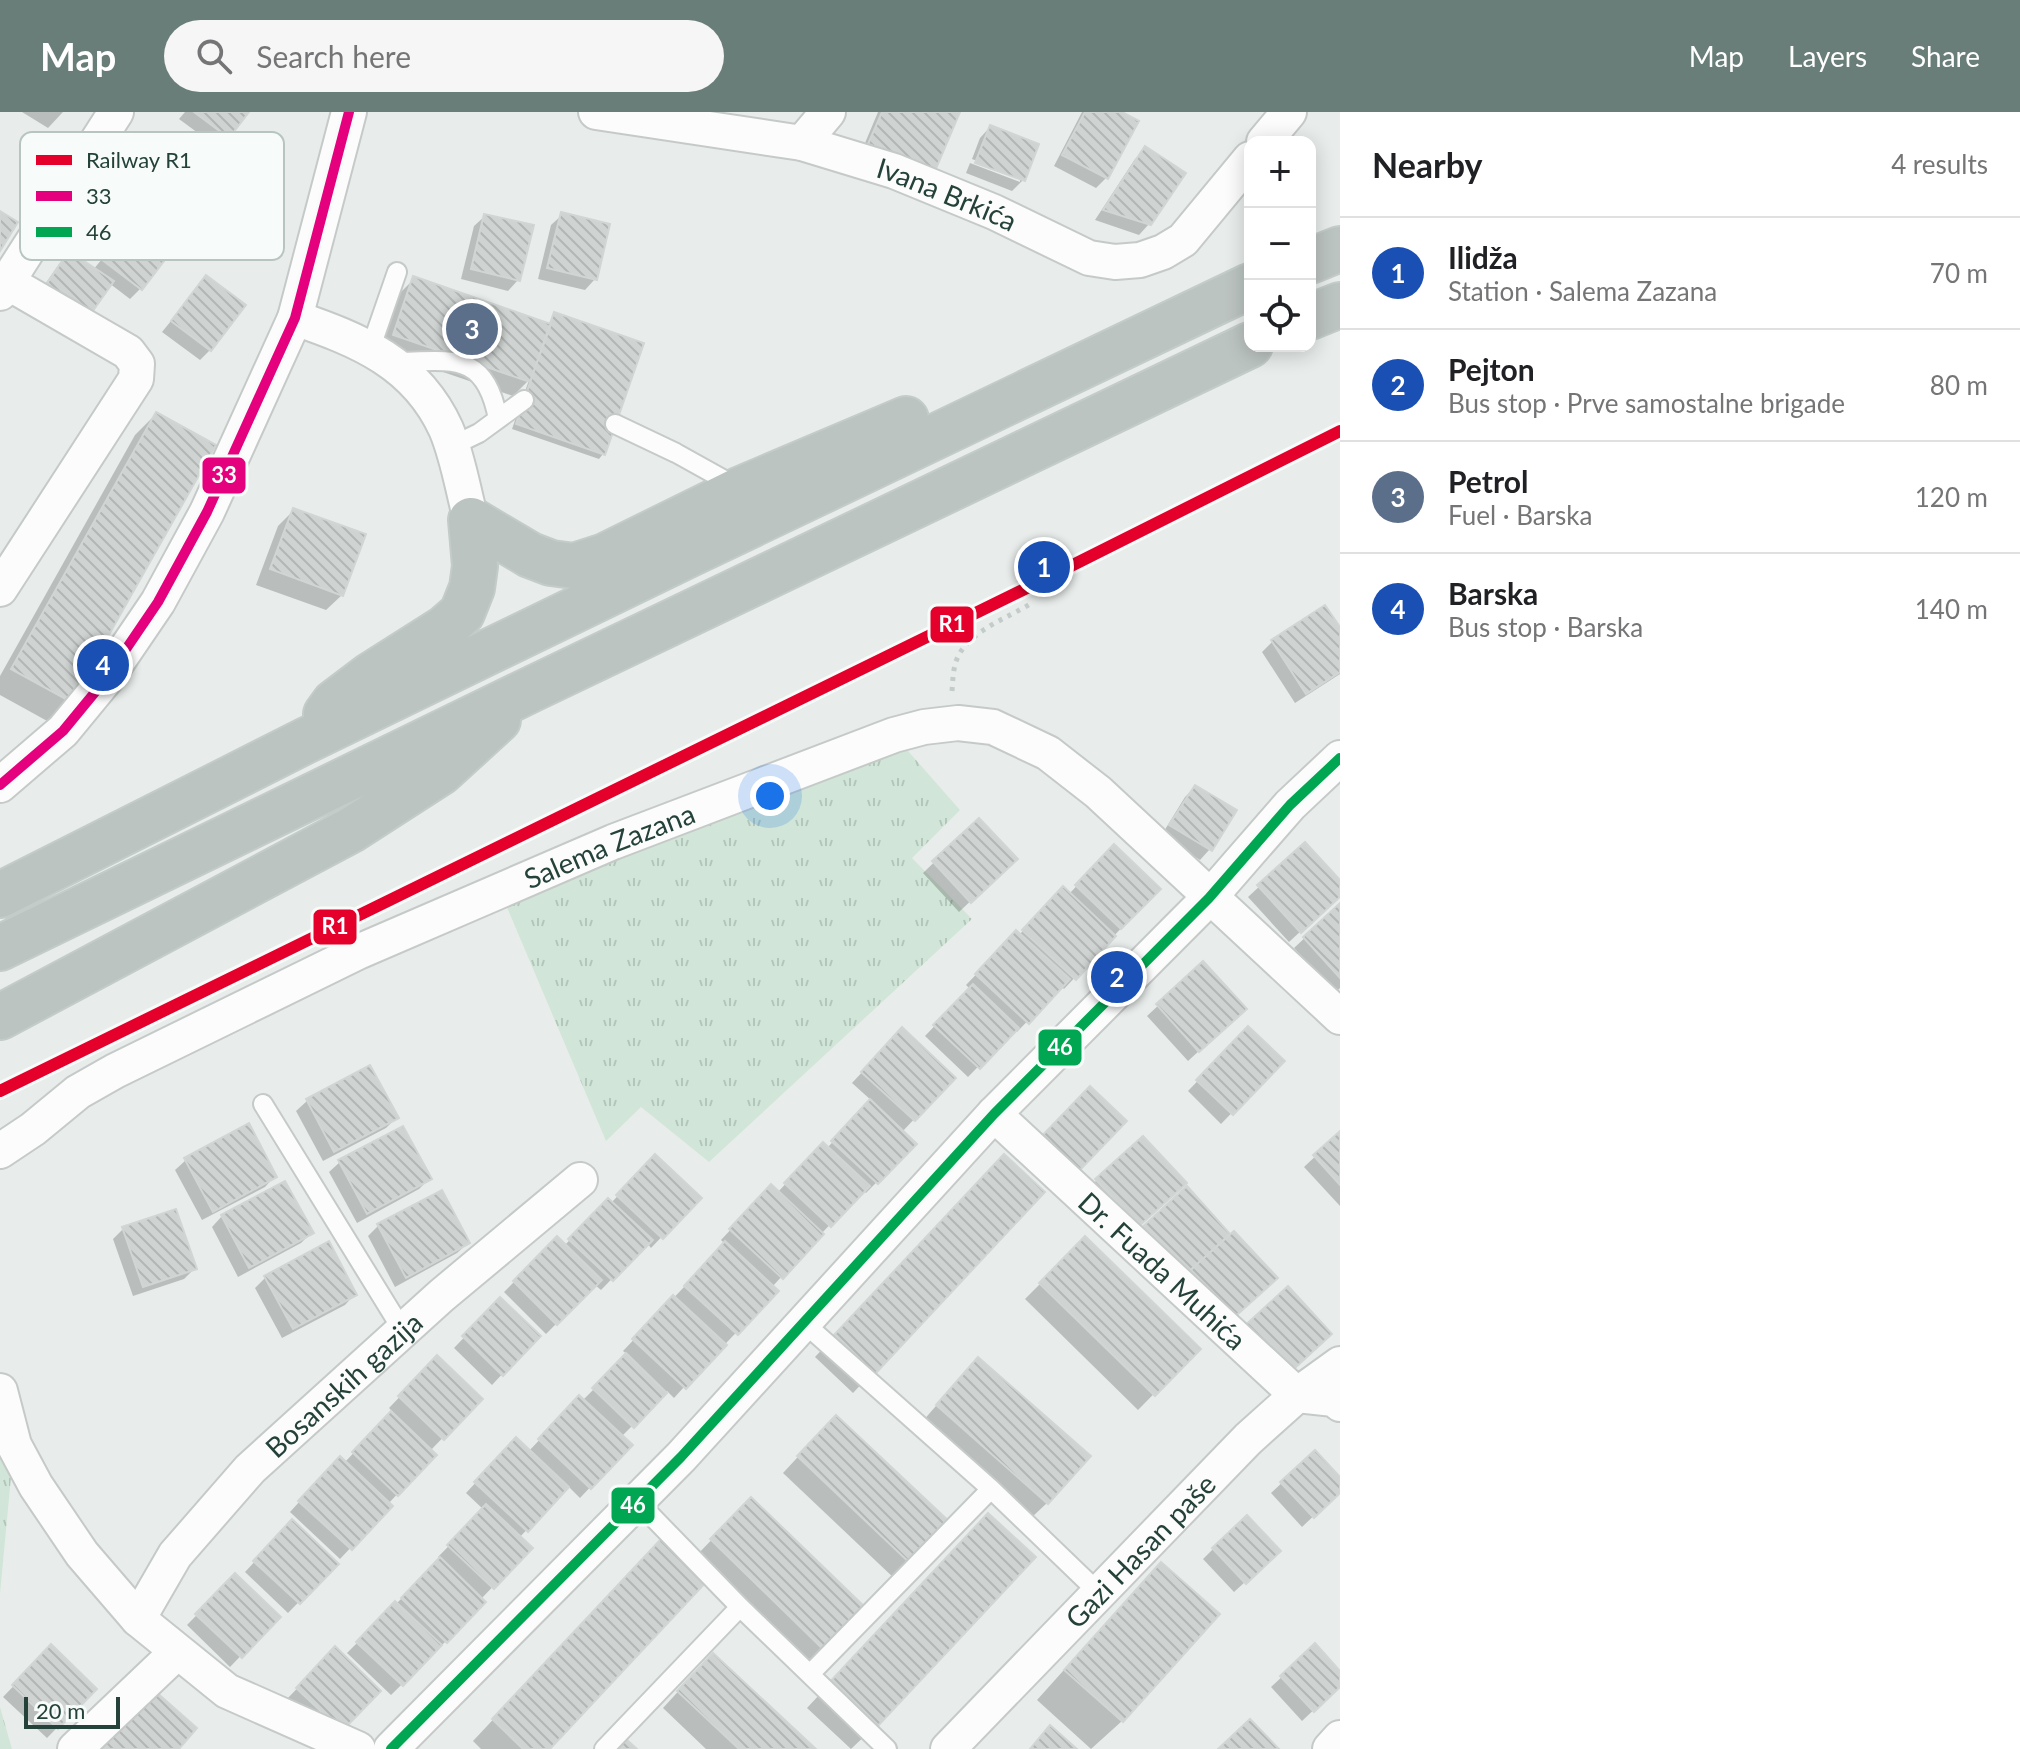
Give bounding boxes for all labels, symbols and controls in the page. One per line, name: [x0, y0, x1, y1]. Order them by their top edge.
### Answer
search box: [164, 20, 724, 92]
text: Map: [40, 33, 116, 79]
icon: search: [192, 34, 236, 78]
text: Search here: [256, 38, 411, 74]
text: Map: [1689, 39, 1744, 73]
text: Layers: [1788, 39, 1867, 73]
text: Share: [1911, 39, 1980, 73]
legend: [20, 132, 284, 260]
map controls: [1244, 136, 1316, 352]
button: +: [1244, 136, 1316, 208]
text: Nearby: [1372, 144, 1483, 185]
text: Railway R1: [86, 146, 192, 173]
text: 4 results: [1891, 148, 1988, 180]
street label: Ivana Brkića: [873, 150, 1023, 238]
text: 33: [86, 182, 112, 209]
button: −: [1244, 208, 1316, 280]
text: 46: [86, 218, 112, 245]
text: Ilidža: [1448, 239, 1518, 275]
text: 1: [1390, 257, 1406, 289]
text: 70 m: [1930, 257, 1988, 289]
text: Station · Salema Zazana: [1448, 275, 1717, 307]
button: locate: [1244, 280, 1316, 352]
pin: 3: [446, 299, 498, 359]
text: Pejton: [1448, 351, 1535, 387]
text: 2: [1390, 369, 1406, 401]
text: 80 m: [1930, 369, 1988, 401]
text: Bus stop · Prve samostalne brigade: [1448, 387, 1845, 419]
line badge: 33: [201, 456, 247, 495]
text: 33: [211, 461, 237, 488]
text: Petrol: [1448, 463, 1528, 499]
text: 3: [1390, 481, 1406, 513]
text: 120 m: [1915, 481, 1988, 513]
text: Fuel · Barska: [1448, 499, 1592, 531]
pin: 1: [1018, 537, 1070, 597]
text: Barska: [1448, 575, 1538, 611]
text: 4: [1390, 593, 1406, 625]
text: 140 m: [1915, 593, 1988, 625]
line badge: R1: [929, 605, 975, 644]
text: R1: [939, 610, 965, 637]
text: Bus stop · Barska: [1448, 611, 1643, 643]
pin: 4: [77, 635, 129, 695]
your location: [750, 776, 790, 816]
street label: Salema Zazana: [519, 796, 699, 895]
line badge: R1: [312, 908, 358, 946]
text: R1: [322, 912, 348, 939]
pin: 2: [1091, 947, 1143, 1007]
line badge: 46: [1037, 1028, 1083, 1067]
text: 46: [1047, 1033, 1073, 1060]
street label: Dr. Fuada Muhića: [1072, 1184, 1253, 1356]
street label: Bosanskih gazija: [258, 1305, 429, 1464]
street label: Gazi Hasan paše: [1058, 1467, 1222, 1635]
line badge: 46: [610, 1486, 656, 1525]
text: 46: [620, 1491, 646, 1518]
scale bar: [24, 1693, 120, 1729]
text: 20 m: [36, 1697, 85, 1724]

